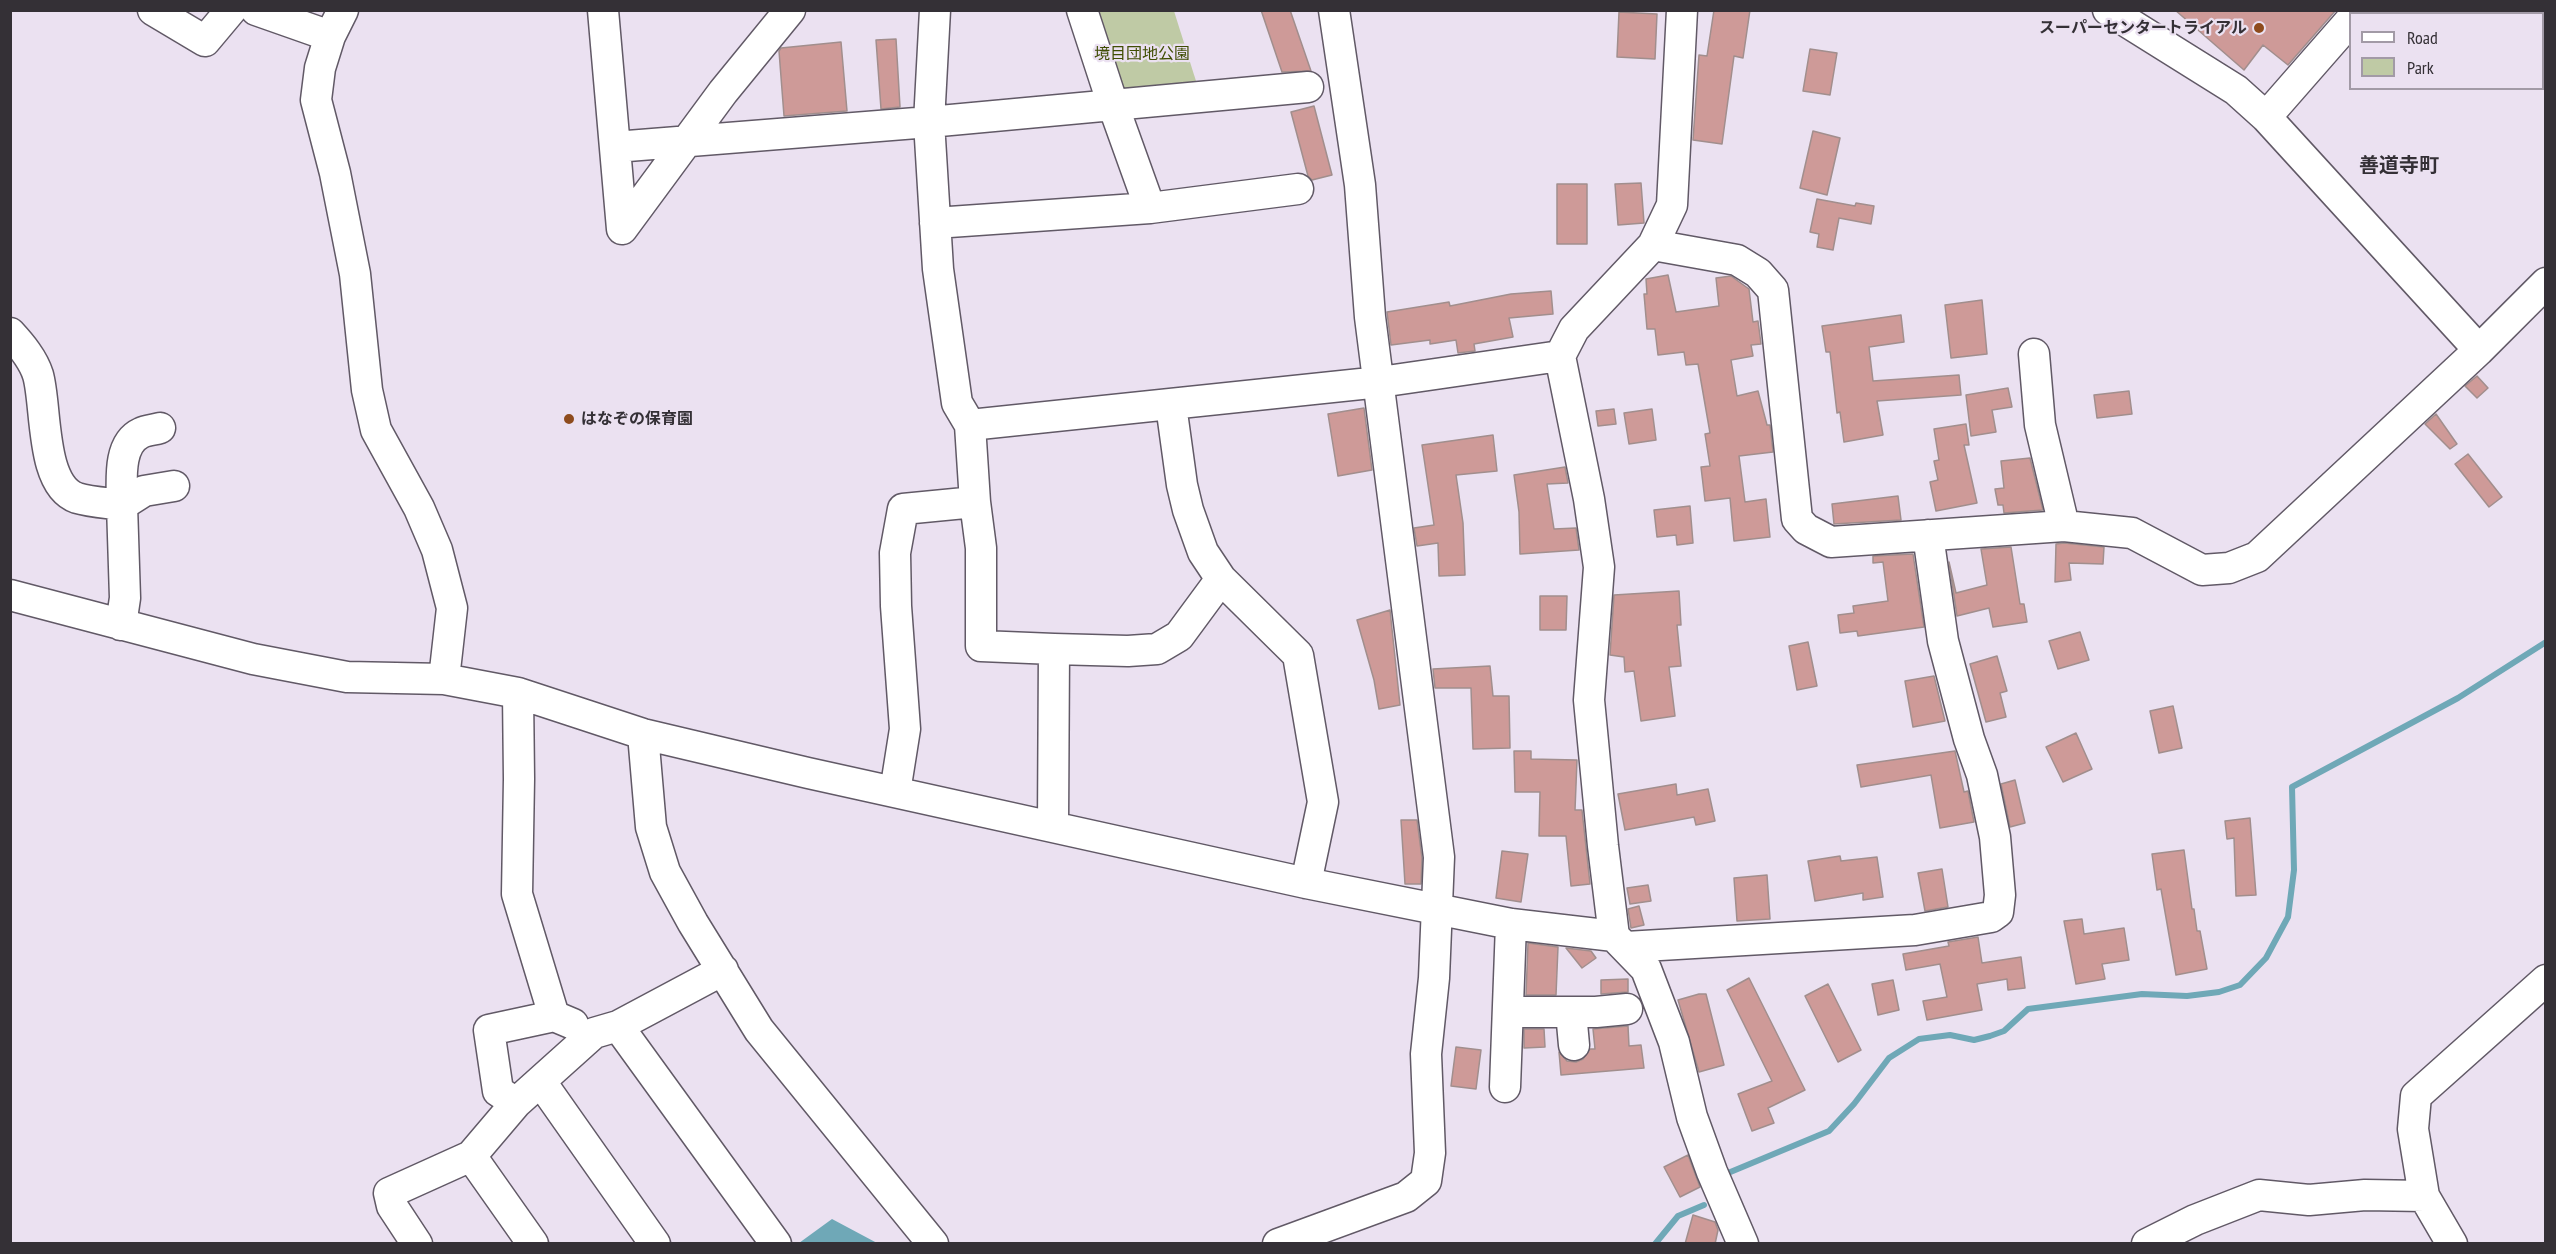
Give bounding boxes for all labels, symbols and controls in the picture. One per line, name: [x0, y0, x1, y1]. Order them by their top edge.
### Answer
legend: [2349, 12, 2544, 90]
place label: スーパーセンタートライアル: [2039, 18, 2247, 38]
marker: スーパーセンタートライアル: [2252, 21, 2266, 35]
text: Road: [2407, 26, 2438, 49]
park label: 境目団地公園: [1094, 44, 1190, 64]
text: Park: [2407, 56, 2434, 79]
district label: 善道寺町: [2359, 154, 2439, 178]
place label: はなぞの保育園: [581, 409, 693, 429]
marker: はなぞの保育園: [562, 412, 576, 426]

